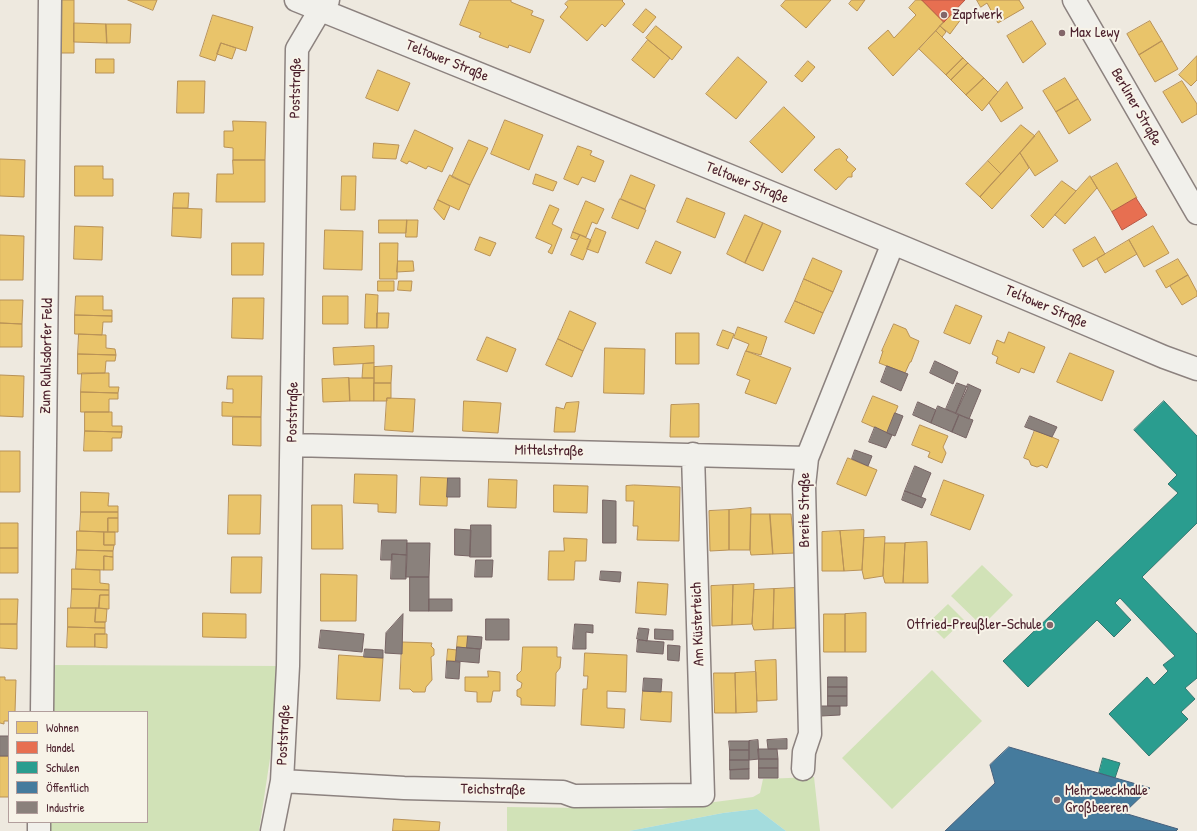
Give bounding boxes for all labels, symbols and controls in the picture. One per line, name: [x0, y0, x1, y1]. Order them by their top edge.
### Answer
place label: Zapfwerk: [952, 6, 1002, 24]
marker: Zapfwerk: [939, 10, 949, 20]
place label: Max Lewy: [1070, 24, 1120, 42]
marker: Max Lewy: [1057, 28, 1067, 38]
street label: Teltower Straße: [403, 36, 491, 86]
street label: Poststraße: [286, 58, 306, 118]
street label: Berliner Straße: [1107, 65, 1165, 149]
street label: Teltower Straße: [703, 158, 791, 208]
street label: Teltower Straße: [1002, 282, 1090, 332]
street label: Zum Ruhlsdorfer Feld: [37, 298, 57, 414]
street label: Poststraße: [283, 382, 303, 442]
street label: Mittelstraße: [514, 441, 584, 461]
street label: Breite Straße: [796, 473, 814, 547]
street label: Am Küsterteich: [688, 582, 708, 666]
place label: Otfried-Preußler-Schule: [906, 616, 1042, 634]
marker: Otfried-Preußler-Schule: [1045, 620, 1055, 630]
street label: Poststraße: [273, 704, 295, 766]
legend: [8, 711, 148, 823]
text: Wohnen: [46, 719, 79, 736]
text: Handel: [46, 739, 74, 756]
text: Schulen: [46, 759, 79, 776]
text: Öffentlich: [46, 779, 89, 796]
street label: Teichstraße: [460, 780, 526, 800]
place label: Mehrzweckhalle Großbeeren: [1065, 782, 1148, 817]
marker: Mehrzweckhalle Großbeeren: [1052, 795, 1062, 805]
text: Industrie: [46, 799, 85, 816]

